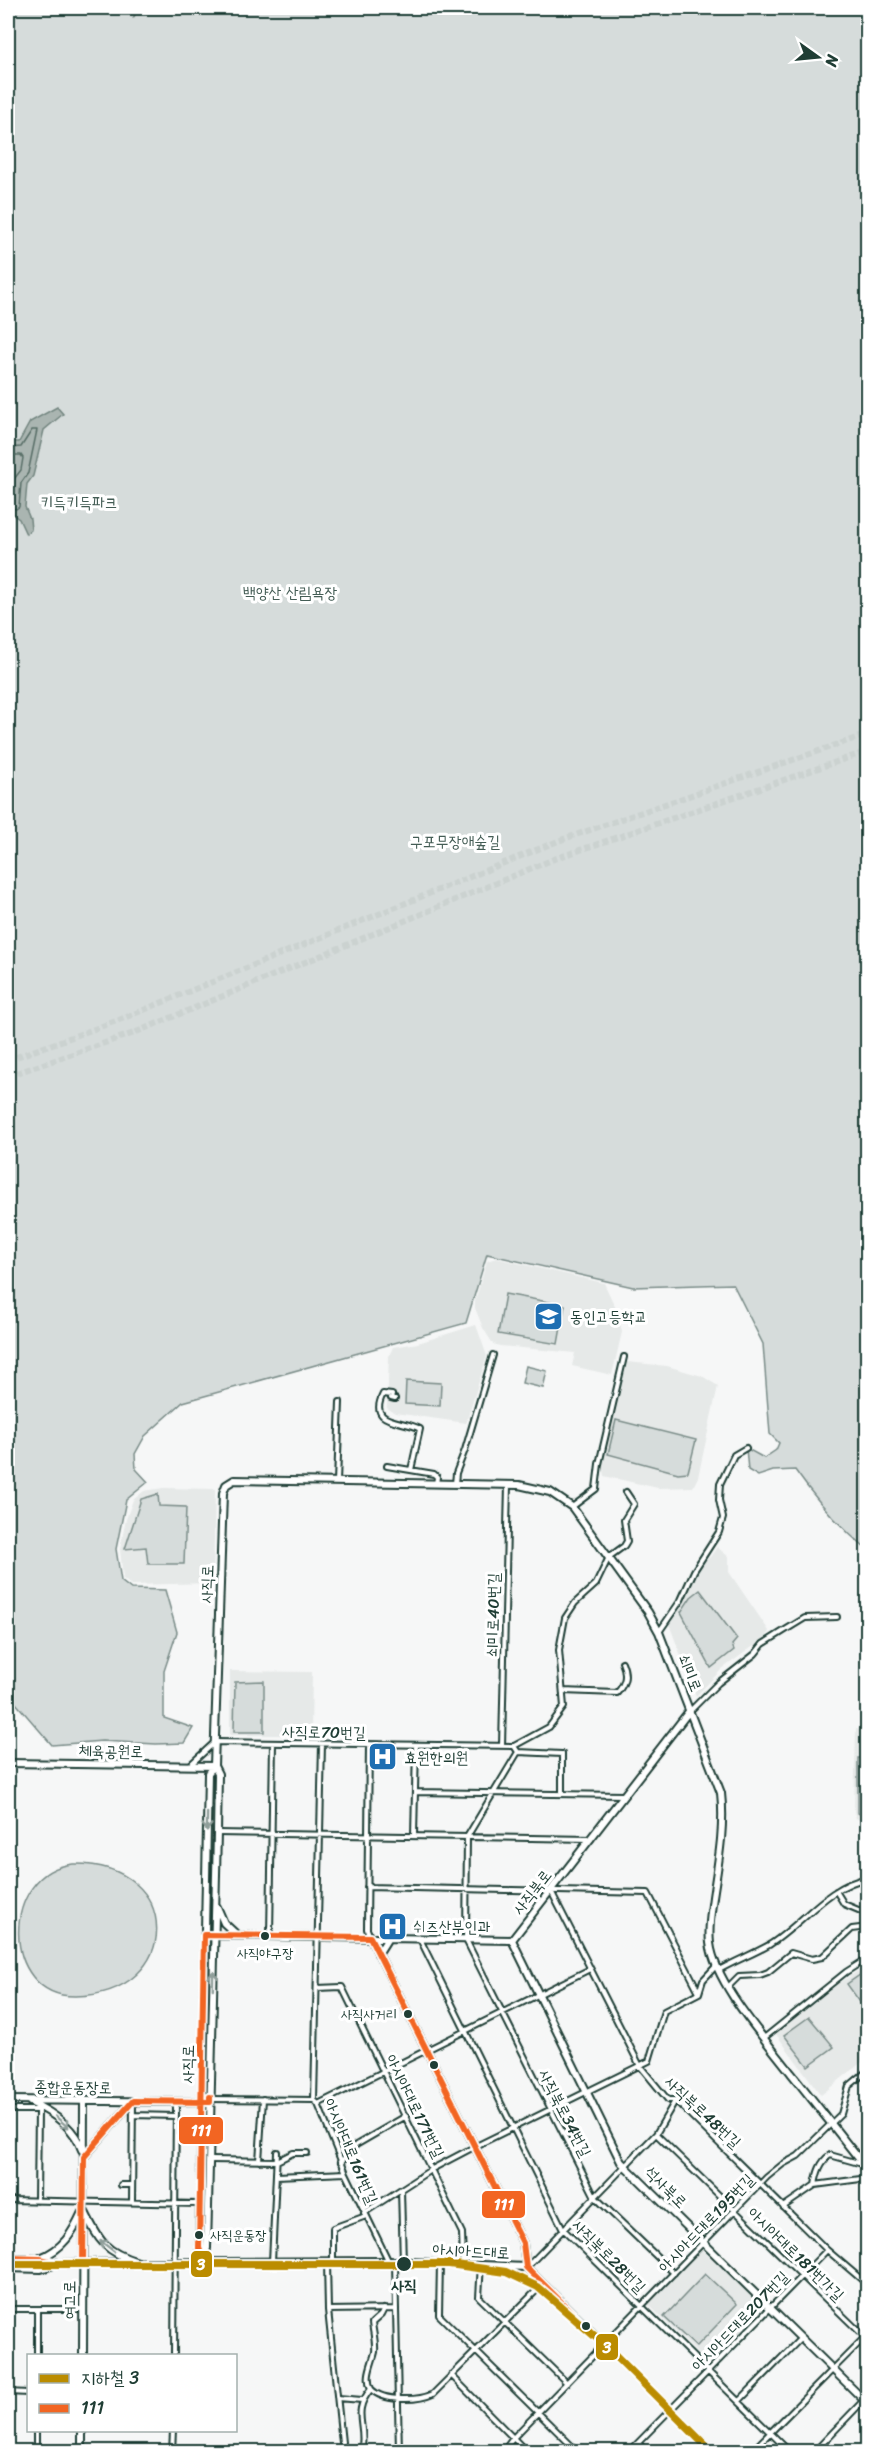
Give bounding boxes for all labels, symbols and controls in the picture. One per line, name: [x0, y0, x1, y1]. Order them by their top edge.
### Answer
north arrow: [788, 27, 848, 87]
text: N: [816, 51, 848, 71]
park label: 키득키득파크: [40, 488, 118, 517]
park label: 백양산 산림욕장: [243, 578, 337, 607]
park label: 구포무장애숲길: [410, 827, 500, 856]
school or university icon: 동인고등학교: [533, 1300, 565, 1332]
place label: 동인고등학교: [570, 1302, 647, 1331]
street label: 사직로: [192, 1564, 222, 1604]
street label: 쇠미로40번길: [478, 1572, 508, 1657]
street label: 쇠미로: [669, 1650, 711, 1696]
street label: 사직로70번길: [282, 1717, 366, 1747]
street label: 체육공원로: [79, 1736, 143, 1766]
hospital icon: 효원한의원: [367, 1741, 399, 1773]
place label: 효원한의원: [404, 1743, 468, 1772]
one-way arrow: [202, 1812, 213, 1832]
street label: 사직북로: [505, 1863, 559, 1921]
hospital icon: 쉬즈산부인과: [376, 1910, 408, 1942]
place label: 쉬즈산부인과: [413, 1912, 490, 1941]
marker: 사직야구장: [259, 1930, 271, 1942]
place label: 사직야구장: [237, 1941, 294, 1966]
one-way arrow: [208, 1971, 219, 1991]
place label: 사직사거리: [341, 2002, 397, 2027]
marker: 사직사거리: [402, 2008, 414, 2020]
street label: 사직로: [173, 2044, 203, 2084]
street label: 아시아대로171번길: [377, 2049, 453, 2163]
unlabelled marker: [428, 2059, 440, 2071]
street label: 사직북로34번길: [530, 2064, 600, 2162]
street label: 사직북로48번길: [658, 2068, 748, 2156]
street label: 종합운동장로: [34, 2072, 112, 2102]
street label: 아시아대로161번길: [316, 2093, 386, 2209]
one-way arrow: [54, 2115, 70, 2128]
line badge: 111: [178, 2116, 224, 2145]
text: 111: [191, 2116, 211, 2145]
street label: 석사북로: [638, 2159, 694, 2215]
street label: 아시아드대로195번길: [651, 2166, 761, 2280]
line badge: 111: [481, 2190, 526, 2219]
text: 111: [494, 2190, 514, 2219]
street label: 아시아대로181번가길: [740, 2200, 852, 2308]
street label: 사직북로28번길: [565, 2212, 653, 2300]
place label: 사직운동장: [210, 2223, 267, 2248]
marker: 사직운동장: [193, 2229, 205, 2241]
street label: 아시아드대로: [432, 2234, 510, 2268]
one-way arrow: [99, 2240, 115, 2253]
line badge: 3: [190, 2250, 213, 2278]
text: 3: [196, 2250, 206, 2279]
marker: 사직: [395, 2255, 413, 2273]
street label: 아시아드대로207번길: [684, 2264, 796, 2378]
place label: 사직: [390, 2271, 417, 2300]
street label: 여고로: [55, 2281, 84, 2319]
unlabelled marker: [580, 2320, 592, 2332]
line badge: 3: [595, 2333, 619, 2361]
text: 3: [602, 2333, 612, 2362]
legend: [27, 2354, 237, 2432]
text: 지하철 3: [81, 2362, 139, 2394]
text: 111: [81, 2392, 104, 2424]

